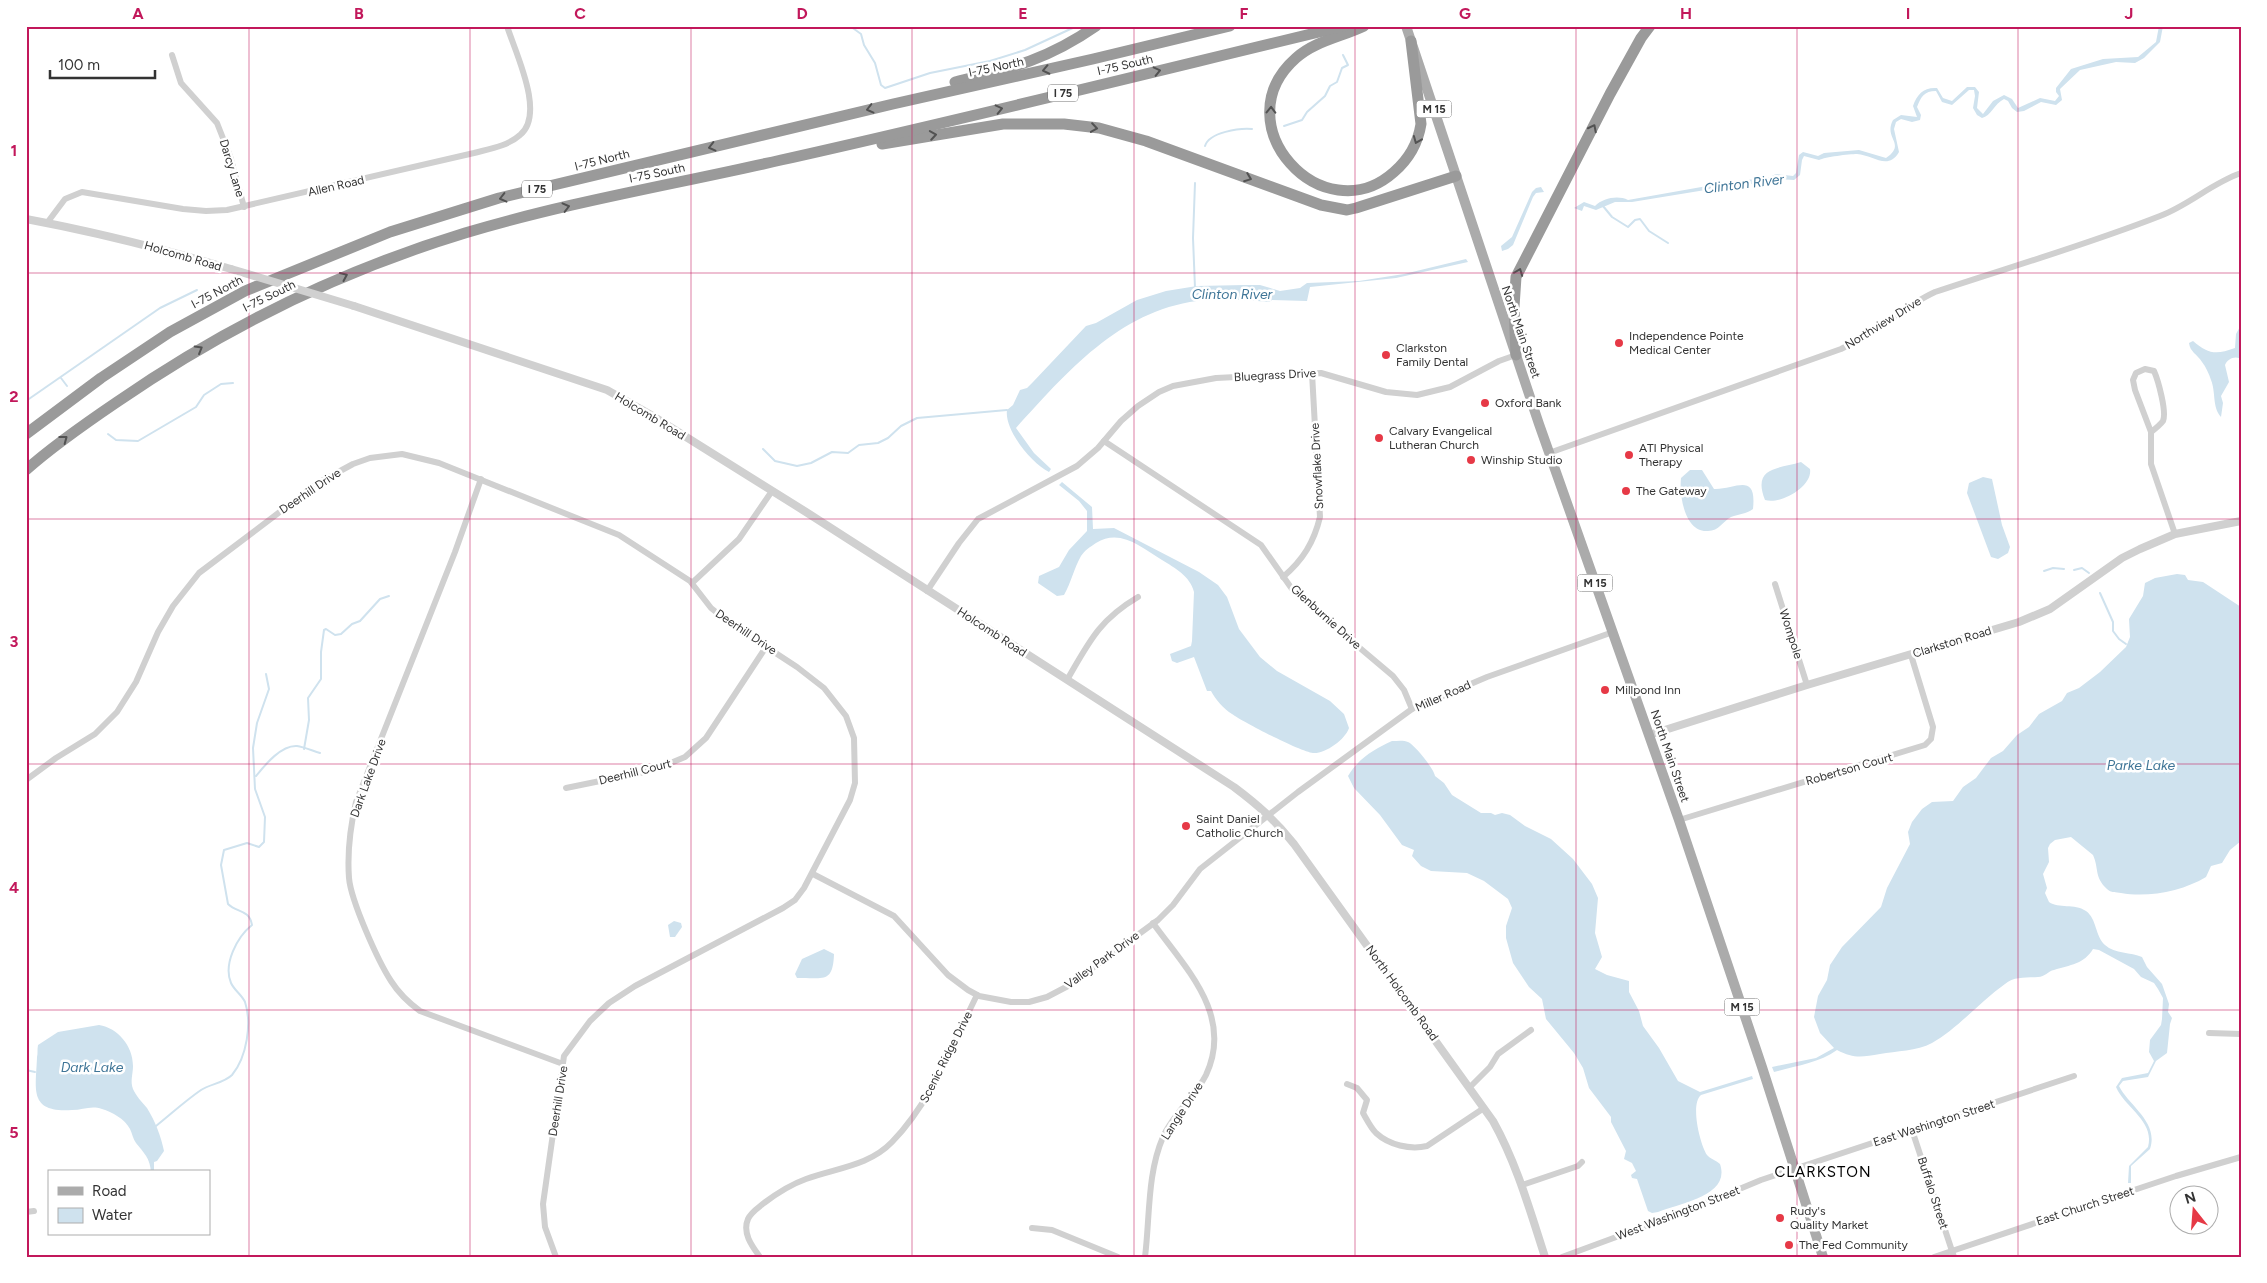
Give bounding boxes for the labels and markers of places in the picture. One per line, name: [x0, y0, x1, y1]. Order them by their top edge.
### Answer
place label: Independence Pointe Medical Center: [1629, 329, 1744, 357]
marker: Independence Pointe Medical Center: [1613, 337, 1625, 349]
place label: Clarkston Family Dental: [1396, 341, 1468, 369]
marker: Clarkston Family Dental: [1380, 349, 1392, 361]
place label: Oxford Bank: [1495, 396, 1562, 410]
marker: Oxford Bank: [1479, 397, 1491, 409]
place label: Calvary Evangelical Lutheran Church: [1389, 424, 1492, 452]
marker: Calvary Evangelical Lutheran Church: [1373, 432, 1385, 444]
place label: ATI Physical Therapy: [1639, 441, 1703, 469]
marker: ATI Physical Therapy: [1623, 449, 1635, 461]
place label: Winship Studio: [1481, 453, 1563, 467]
marker: Winship Studio: [1465, 454, 1477, 466]
place label: The Gateway: [1636, 484, 1707, 498]
marker: The Gateway: [1620, 485, 1632, 497]
place label: Millpond Inn: [1615, 683, 1681, 697]
marker: Millpond Inn: [1599, 684, 1611, 696]
place label: Saint Daniel Catholic Church: [1196, 812, 1283, 840]
marker: Saint Daniel Catholic Church: [1180, 820, 1192, 832]
place label: Rudy's Quality Market: [1790, 1204, 1869, 1232]
marker: Rudy's Quality Market: [1774, 1212, 1786, 1224]
place label: The Fed Community: [1799, 1238, 1909, 1252]
marker: The Fed Community: [1783, 1239, 1795, 1251]

